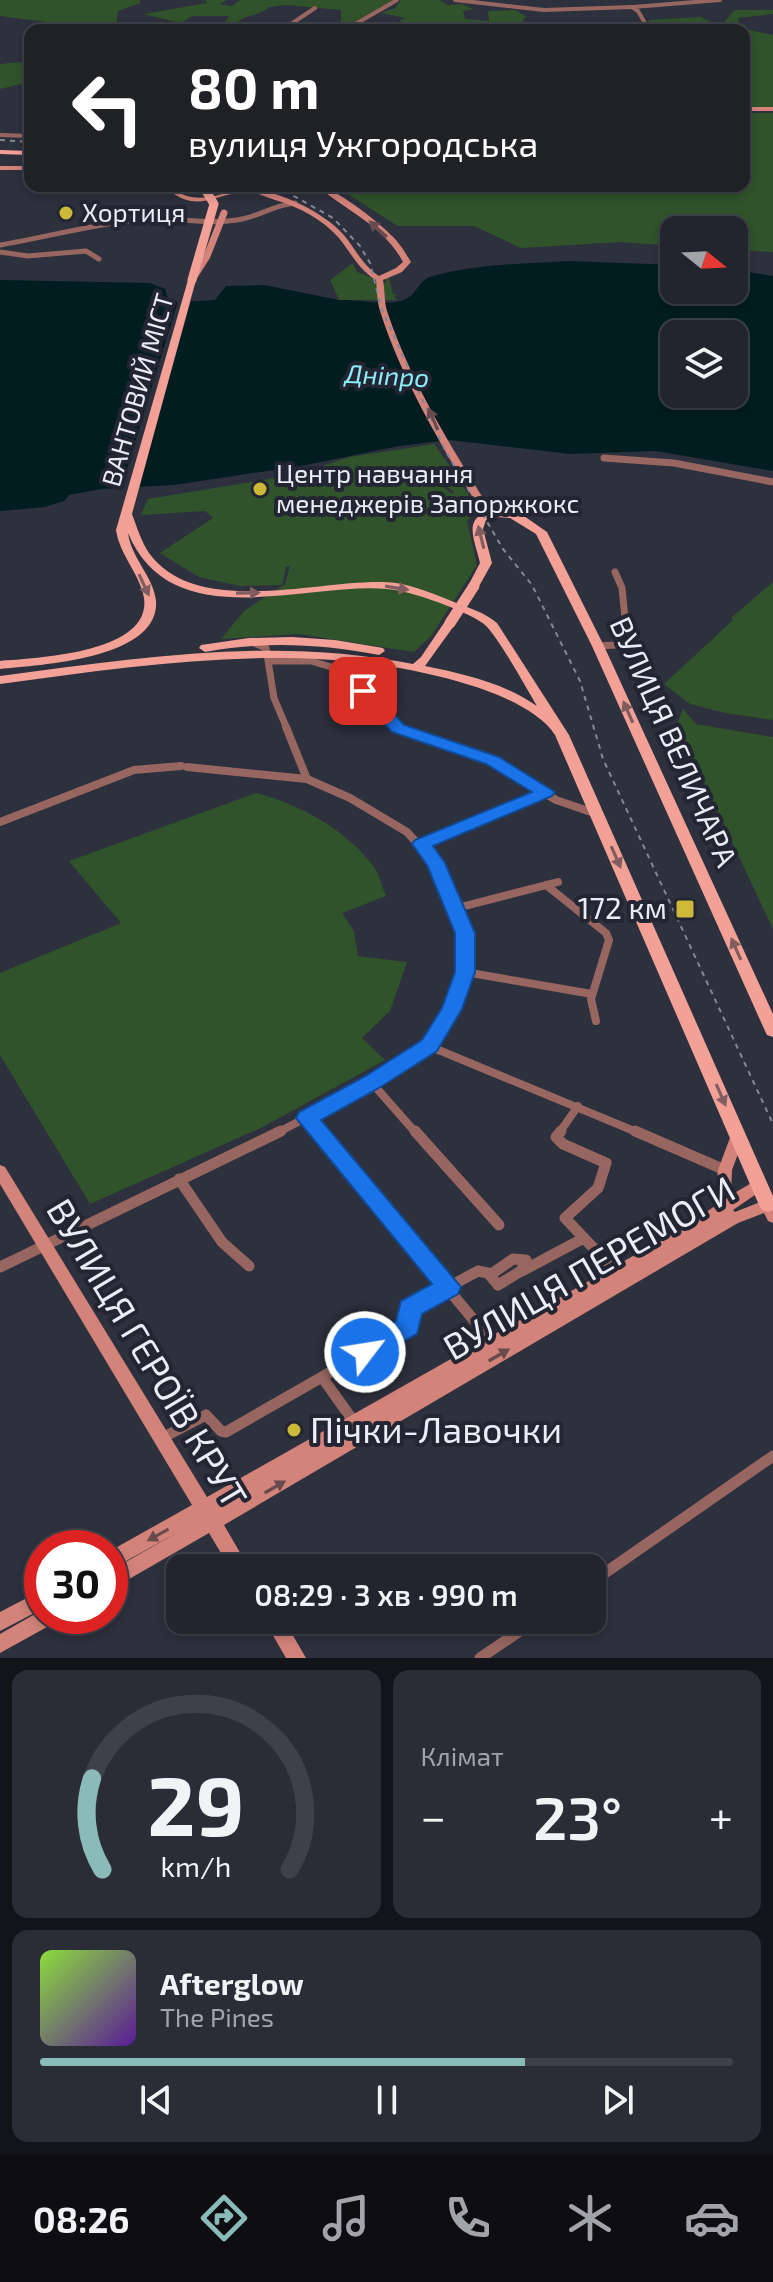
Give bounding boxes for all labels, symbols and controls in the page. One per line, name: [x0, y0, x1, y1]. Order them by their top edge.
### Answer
text: 80 m: [188, 53, 320, 120]
icon: left: [56, 56, 160, 160]
text: вулиця Ужгородська: [188, 121, 539, 164]
place label: Хортиця: [82, 196, 185, 227]
marker: Хортиця: [57, 204, 75, 222]
north arrow: [660, 216, 748, 304]
map controls: [660, 216, 748, 408]
one-way arrow: [369, 221, 388, 239]
street label: ВАНТОВИЙ МІСТ: [94, 290, 179, 490]
button: layers: [660, 320, 748, 408]
water label: Дніпро: [342, 357, 430, 392]
one-way arrow: [426, 407, 440, 431]
place label: Центр навчання менеджерів Запоржкокс: [276, 457, 579, 518]
marker: Центр навчання менеджерів Запоржкокс: [251, 480, 269, 498]
one-way arrow: [475, 524, 487, 549]
one-way arrow: [137, 573, 151, 596]
one-way arrow: [384, 582, 409, 594]
one-way arrow: [236, 587, 261, 600]
street label: ВУЛИЦЯ ВЕЛИЧАРА: [604, 611, 746, 872]
pin: [329, 657, 397, 725]
icon: arrive: [341, 669, 385, 713]
one-way arrow: [621, 700, 635, 724]
one-way arrow: [609, 846, 623, 869]
place label: 172 км: [578, 889, 667, 925]
marker: 172 км: [674, 898, 696, 920]
one-way arrow: [729, 937, 742, 960]
one-way arrow: [714, 1084, 727, 1107]
street label: ВУЛИЦЯ ПЕРЕМОГИ: [435, 1166, 741, 1368]
street label: ВУЛИЦЯ ГЕРОЇВ КРУТ: [39, 1190, 257, 1514]
position arrow: [323, 1310, 407, 1394]
one-way arrow: [488, 1348, 510, 1362]
place label: Пічки-Лавочки: [310, 1407, 562, 1450]
marker: Пічки-Лавочки: [285, 1421, 303, 1439]
one-way arrow: [264, 1480, 286, 1494]
one-way arrow: [147, 1527, 169, 1541]
speed limit sign: 30: [24, 1530, 128, 1634]
text: 08:29 · 3 хв · 990 m: [254, 1576, 518, 1612]
text: Клімат: [421, 1740, 504, 1771]
text: 29: [148, 1753, 245, 1853]
text: 23°: [533, 1780, 622, 1852]
text: −: [421, 1789, 446, 1842]
text: +: [709, 1789, 733, 1842]
text: km/h: [161, 1848, 232, 1883]
text: Afterglow: [160, 1965, 304, 2001]
text: The Pines: [160, 2001, 274, 2032]
icon: previous: [134, 2078, 178, 2122]
icon: pause: [365, 2078, 409, 2122]
icon: next: [596, 2078, 640, 2122]
icon: directions: [196, 2190, 252, 2246]
icon: music: [318, 2190, 374, 2246]
icon: phone: [440, 2190, 496, 2246]
icon: climate: [562, 2190, 618, 2246]
icon: car: [684, 2190, 740, 2246]
text: 08:26: [33, 2197, 130, 2240]

